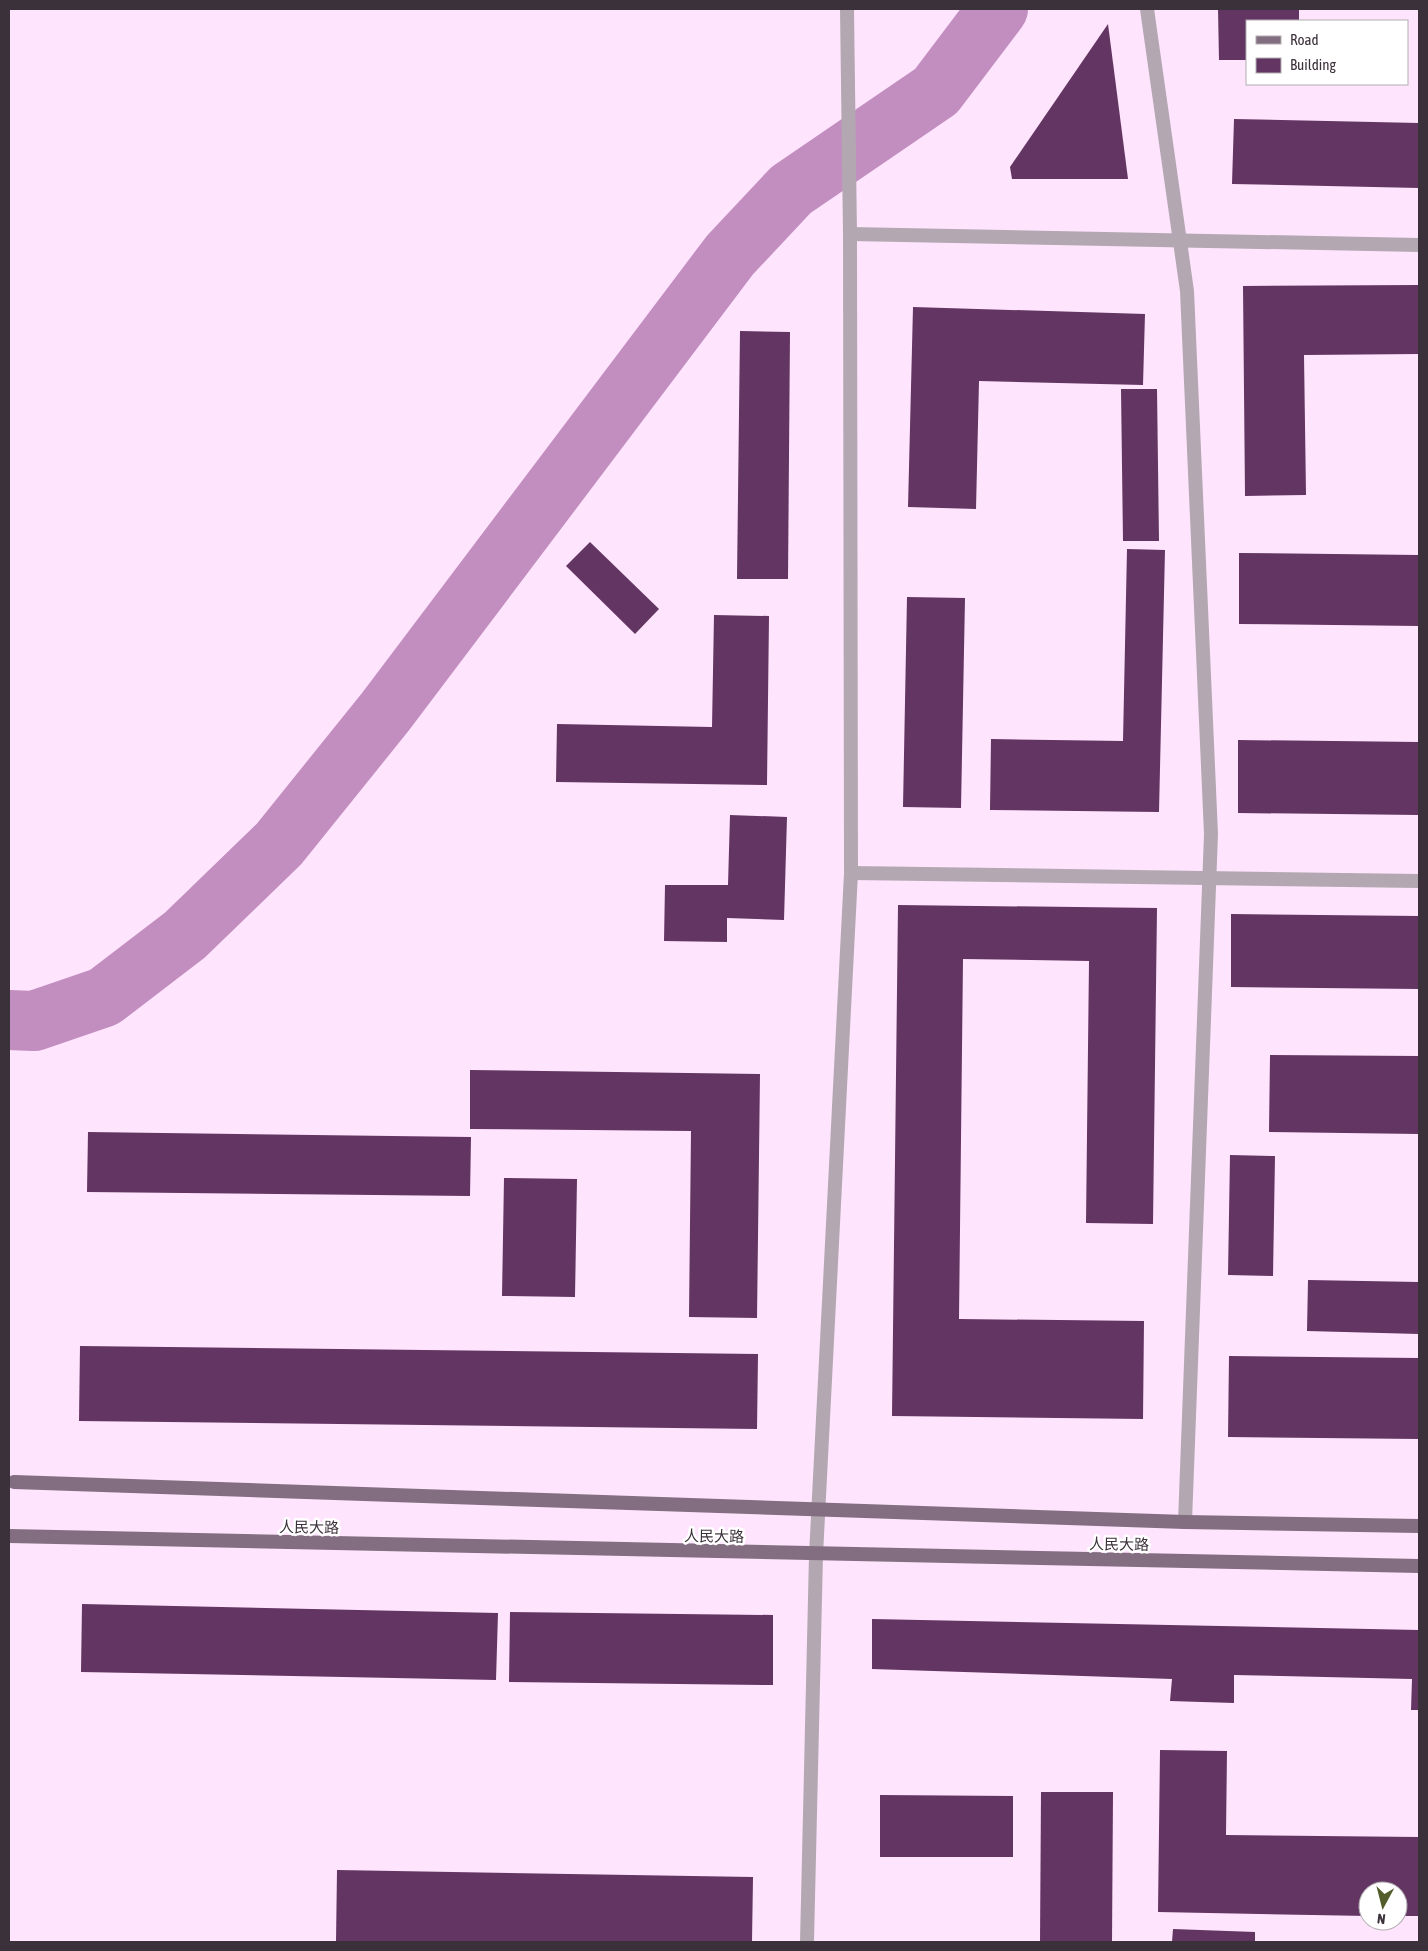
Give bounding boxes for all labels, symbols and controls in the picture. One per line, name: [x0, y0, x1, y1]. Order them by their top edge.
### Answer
legend: [1246, 20, 1408, 85]
text: Road: [1290, 31, 1319, 48]
text: Building: [1290, 56, 1336, 73]
street label: 人民大路: [279, 1518, 339, 1536]
street label: 人民大路: [684, 1527, 744, 1545]
street label: 人民大路: [1089, 1535, 1149, 1553]
north arrow: [1358, 1881, 1408, 1931]
text: N: [1376, 1910, 1386, 1927]

